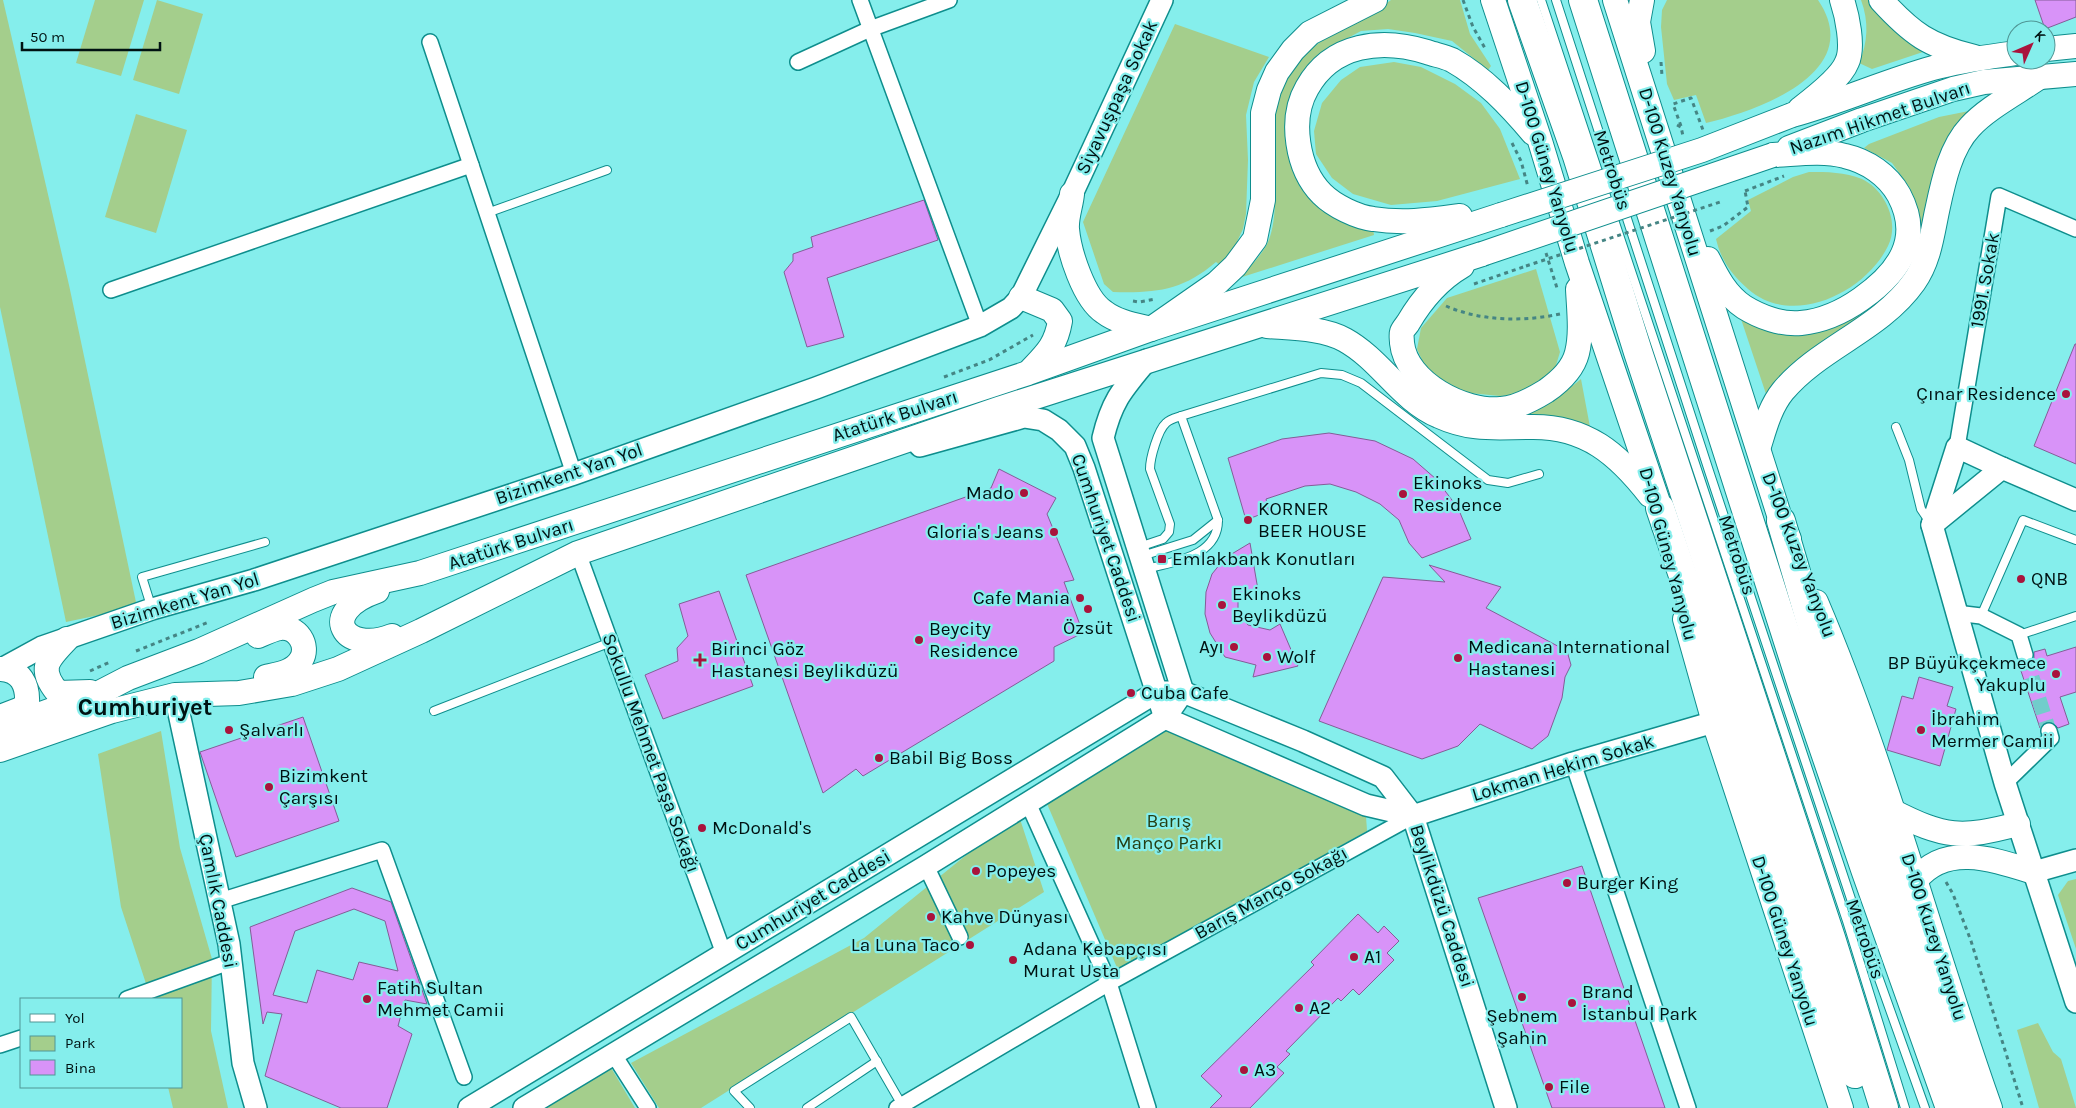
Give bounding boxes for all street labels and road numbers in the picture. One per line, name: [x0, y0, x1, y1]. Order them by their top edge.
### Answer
street label: Siyavuşpaşa Sokak: [1072, 16, 1163, 178]
street label: Nazım Hikmet Bulvarı: [1787, 77, 1973, 159]
street label: D-100 Güney Yanyolu: [1510, 79, 1584, 255]
street label: D-100 Kuzey Yanyolu: [1634, 85, 1706, 259]
street label: Metrobüs: [1589, 127, 1635, 213]
street label: 1991. Sokak: [1966, 230, 2004, 329]
street label: Atatürk Bulvarı: [830, 385, 960, 447]
street label: Bizimkent Yan Yol: [493, 439, 645, 509]
street label: Cumhuriyet Caddesi: [1067, 451, 1145, 625]
street label: D-100 Güney Yanyolu: [1634, 465, 1702, 643]
street label: D-100 Kuzey Yanyolu: [1757, 469, 1841, 641]
street label: Metrobüs: [1714, 512, 1760, 598]
street label: Atatürk Bulvarı: [446, 513, 576, 575]
street label: Bizimkent Yan Yol: [108, 568, 262, 634]
street label: Sokullu Mehmet Paşa Sokağı: [597, 631, 705, 875]
street label: Lokman Hekim Sokak: [1469, 730, 1657, 806]
street label: Beylikdüzü Caddesi: [1405, 822, 1479, 990]
street label: Çamlık Caddesi: [194, 832, 242, 970]
street label: Barış Manço Sokağı: [1191, 842, 1351, 944]
street label: Cumhuriyet Caddesi: [732, 845, 894, 955]
street label: D-100 Kuzey Yanyolu: [1897, 850, 1971, 1024]
street label: D-100 Güney Yanyolu: [1747, 853, 1823, 1029]
street label: Metrobüs: [1841, 896, 1889, 982]

